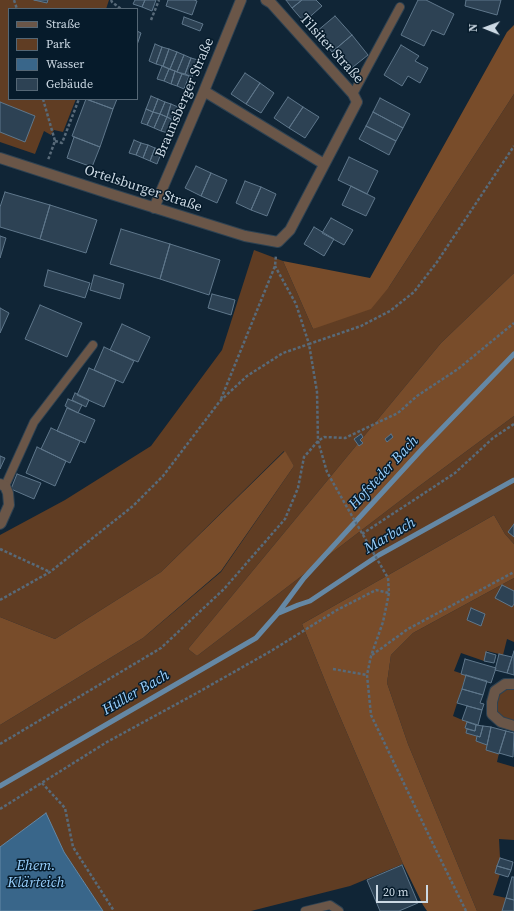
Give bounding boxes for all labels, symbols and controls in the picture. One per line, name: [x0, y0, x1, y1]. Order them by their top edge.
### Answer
legend: [8, 8, 138, 100]
north arrow: [466, 8, 506, 48]
street label: Tilsiter Straße: [295, 11, 367, 87]
text: Straße: [46, 16, 80, 32]
text: N: [466, 24, 481, 32]
text: Park: [46, 36, 71, 52]
street label: Braunsberger Straße: [152, 36, 218, 160]
text: Wasser: [46, 56, 84, 72]
text: Gebäude: [46, 76, 93, 92]
street label: Ortelsburger Straße: [82, 162, 204, 216]
water label: Hofsteder Bach: [345, 433, 423, 513]
water label: Marbach: [361, 514, 419, 558]
water label: Hüller Bach: [99, 667, 173, 719]
water label: Ehem. Klärteich: [7, 857, 65, 892]
scale bar: [378, 877, 430, 903]
text: 20 m: [383, 884, 409, 900]

